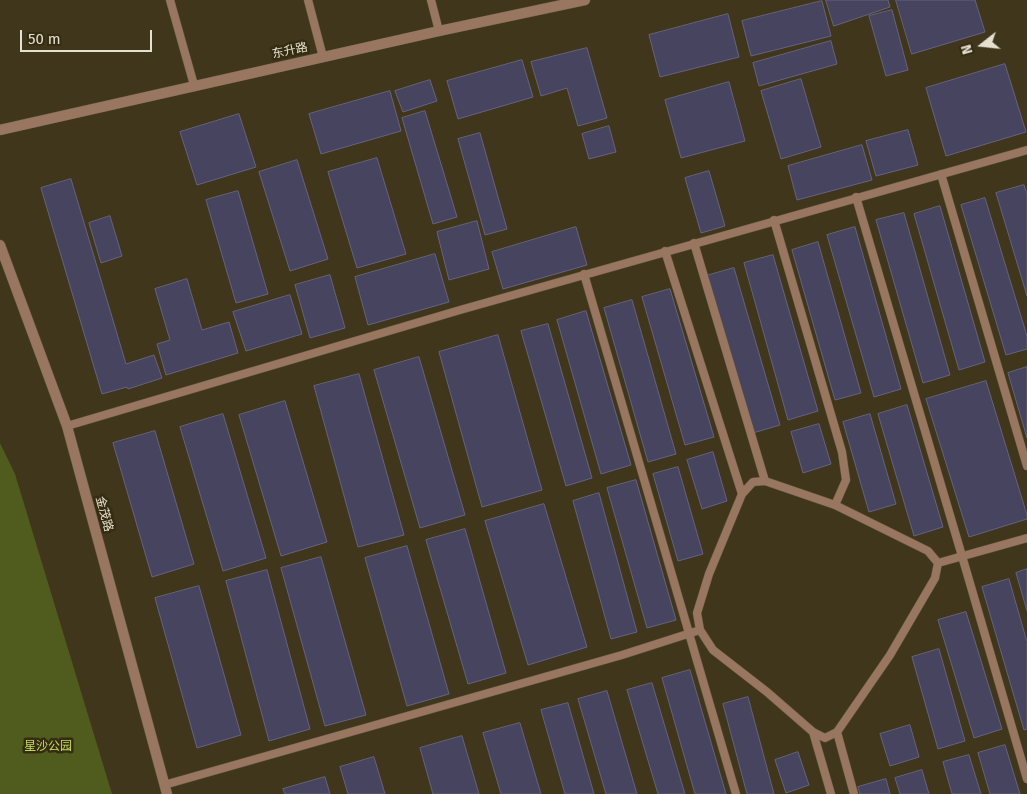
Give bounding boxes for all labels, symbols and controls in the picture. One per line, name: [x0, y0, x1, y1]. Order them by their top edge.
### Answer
scale bar: [22, 20, 155, 52]
north arrow: [957, 20, 1007, 70]
text: 50 m: [28, 30, 61, 48]
street label: 东升路: [271, 40, 309, 62]
text: N: [958, 42, 977, 56]
street label: 金茂路: [92, 495, 116, 533]
park label: 星沙公园: [24, 740, 72, 754]

